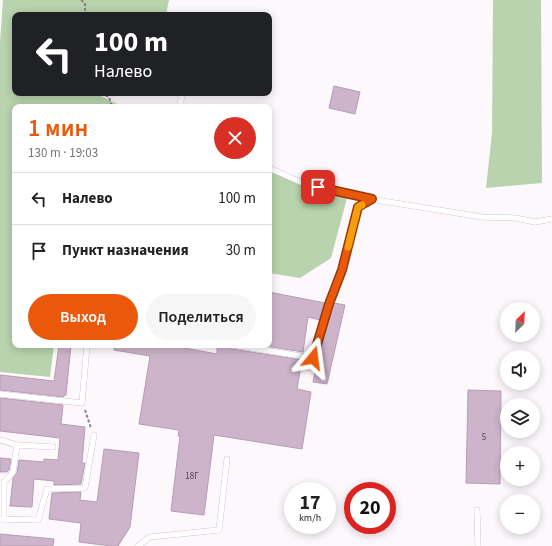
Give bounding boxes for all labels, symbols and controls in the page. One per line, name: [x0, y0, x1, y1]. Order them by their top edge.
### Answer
text: 100 m: [94, 22, 168, 62]
icon: left: [28, 28, 80, 80]
text: Налево: [94, 59, 152, 84]
text: 1 мин: [28, 111, 88, 146]
button: close: [214, 117, 256, 159]
text: 130 m · 19:03: [28, 144, 98, 162]
pin: [301, 170, 335, 204]
icon: arrive: [307, 176, 329, 198]
icon: left: [28, 188, 50, 210]
text: Налево: [62, 188, 113, 209]
text: 100 m: [218, 188, 256, 209]
icon: arrive: [28, 240, 50, 262]
text: Пункт назначения: [62, 240, 189, 261]
text: 30 m: [226, 240, 256, 261]
button: Выход: [28, 294, 138, 340]
button: Поделиться: [146, 294, 256, 340]
north arrow: [500, 302, 540, 342]
map controls: [500, 302, 540, 534]
position arrow: [292, 337, 334, 379]
button: sound: [500, 350, 540, 390]
button: layers: [500, 398, 540, 438]
house number: 5: [482, 431, 487, 444]
button: +: [500, 446, 540, 486]
house number: 18Г: [185, 470, 199, 483]
speed limit sign: 20: [344, 482, 396, 534]
text: 17: [299, 489, 321, 517]
button: −: [500, 494, 540, 534]
text: km/h: [299, 511, 321, 525]

